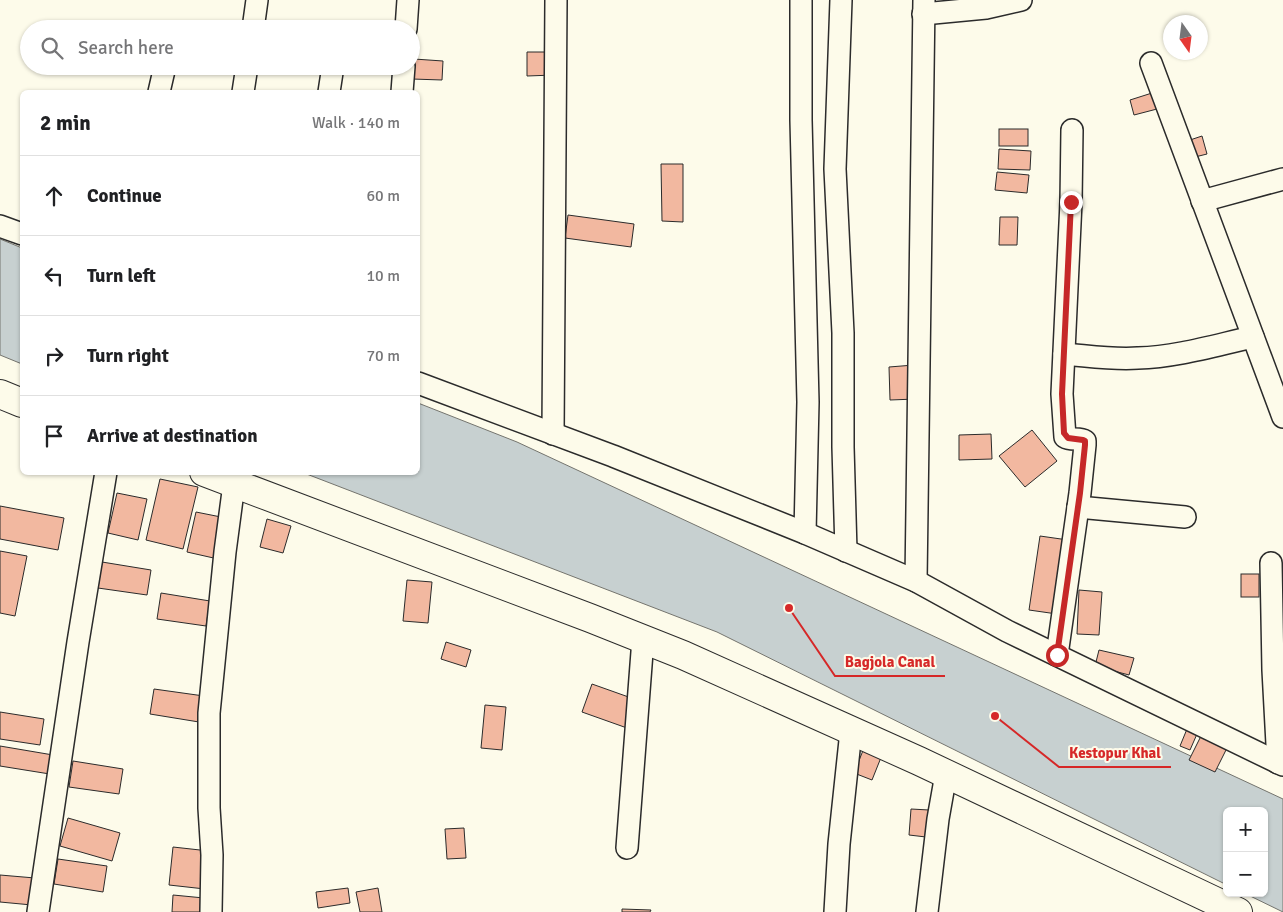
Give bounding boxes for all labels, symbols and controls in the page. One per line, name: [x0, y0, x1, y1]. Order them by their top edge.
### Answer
north arrow: [1163, 15, 1208, 60]
search box: [20, 20, 420, 75]
icon: search: [38, 34, 66, 62]
text: Search here: [78, 36, 174, 60]
text: 2 min: [40, 110, 91, 136]
text: Walk · 140 m: [312, 113, 400, 133]
icon: ahead: [40, 182, 68, 210]
text: Continue: [87, 184, 162, 208]
text: 60 m: [366, 186, 400, 206]
route end: [1060, 191, 1083, 214]
icon: left: [40, 262, 68, 290]
text: Turn left: [87, 264, 156, 288]
text: 10 m: [366, 266, 400, 286]
icon: right: [40, 342, 68, 370]
text: Turn right: [87, 344, 169, 368]
text: 70 m: [366, 346, 400, 366]
icon: arrive: [40, 422, 68, 450]
text: Arrive at destination: [87, 424, 258, 448]
route start: [1046, 644, 1069, 667]
callout: Bagjola Canal: [835, 646, 945, 676]
text: Bagjola Canal: [845, 653, 936, 671]
callout: Kestopur Khal: [1059, 737, 1171, 767]
text: Kestopur Khal: [1069, 744, 1161, 762]
map controls: [1223, 807, 1268, 897]
button: +: [1223, 807, 1268, 852]
button: −: [1223, 852, 1268, 897]

